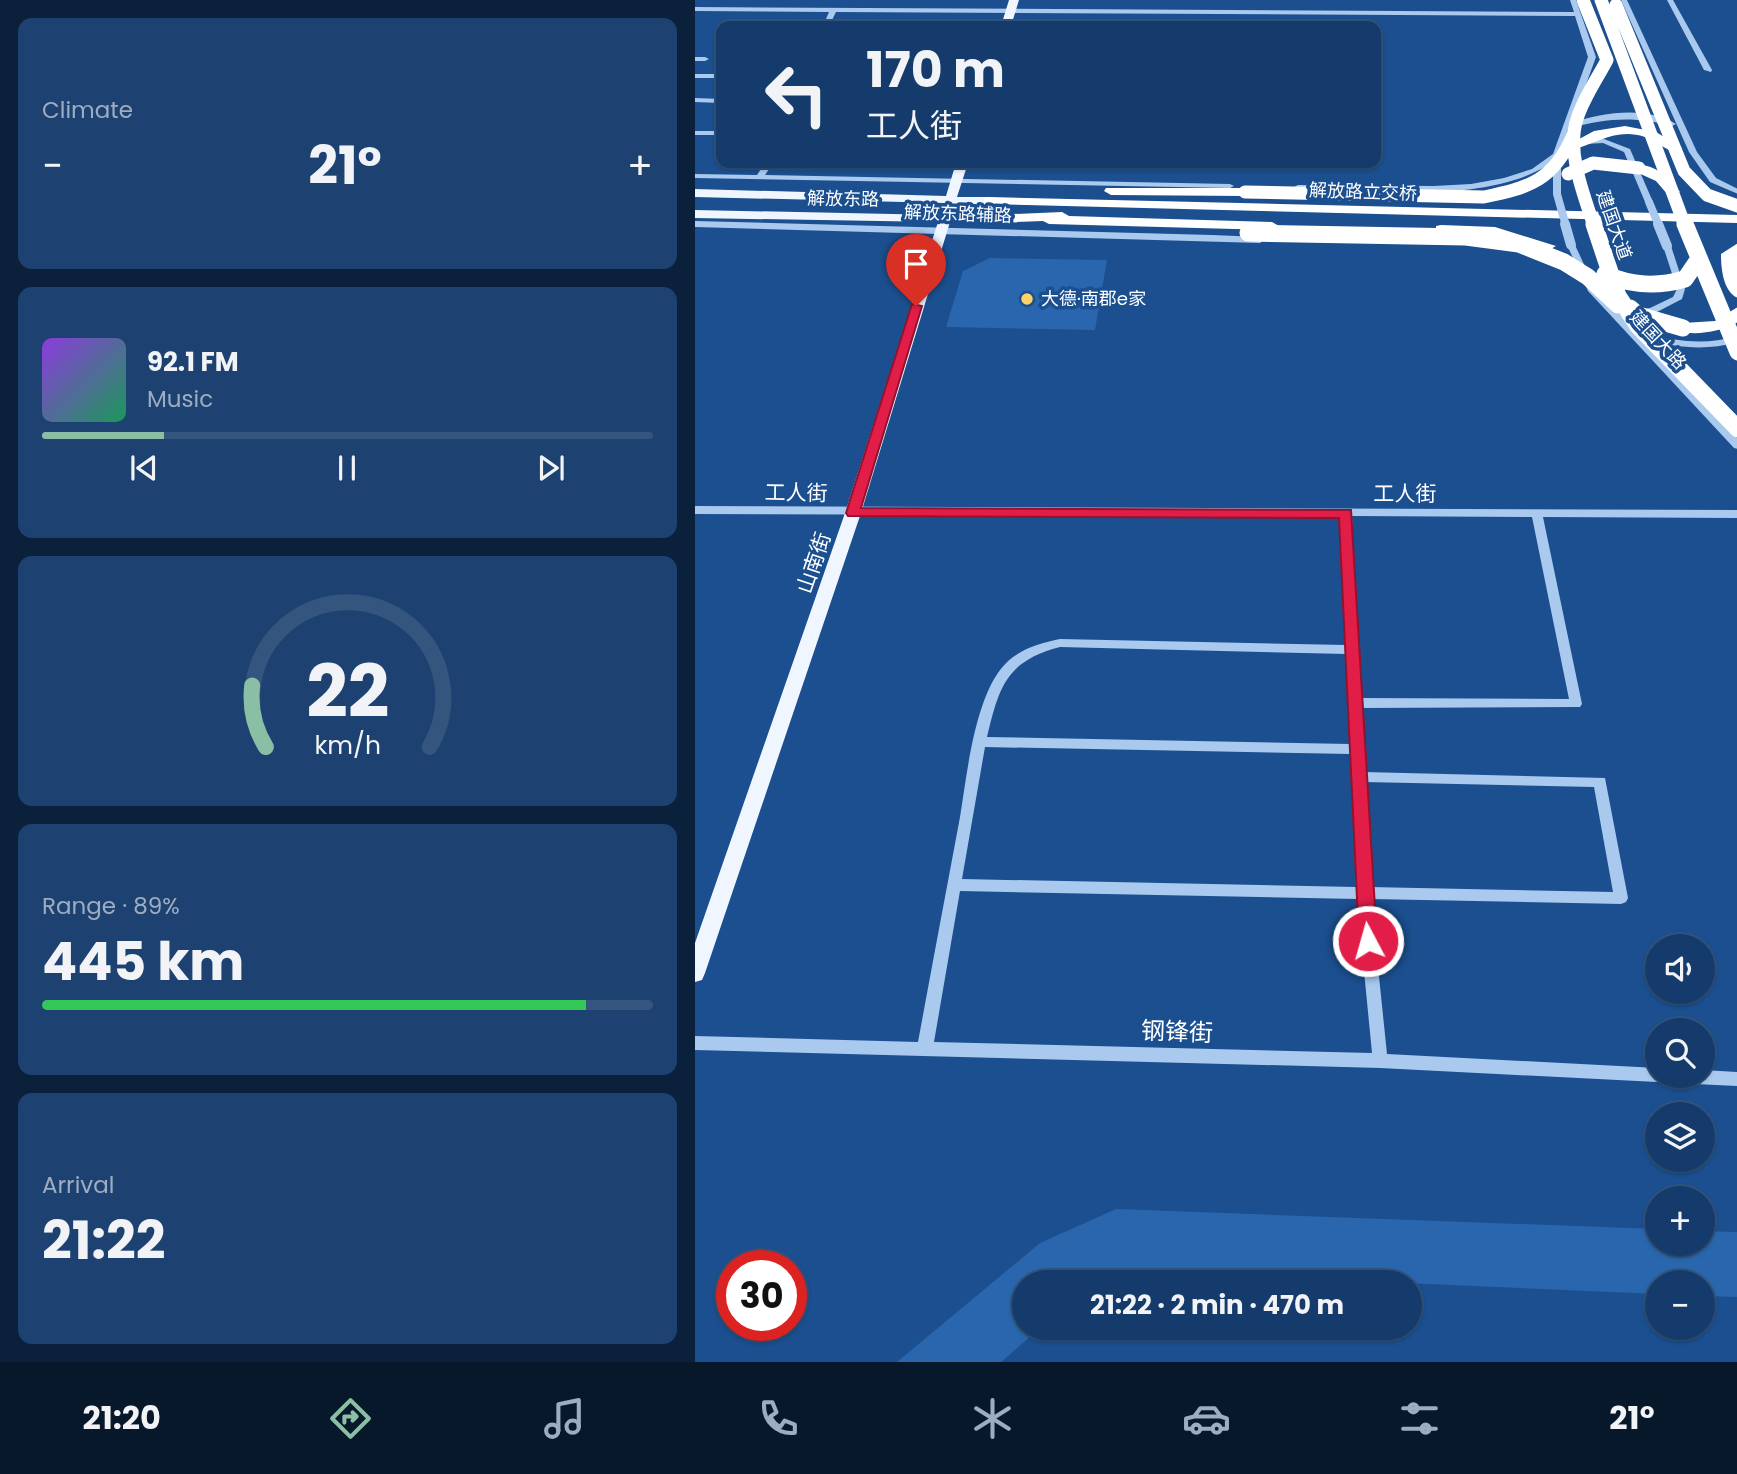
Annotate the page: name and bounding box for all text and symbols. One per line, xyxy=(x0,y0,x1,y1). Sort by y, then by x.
text: 170 m xyxy=(866,36,1005,104)
icon: left xyxy=(751,49,842,140)
text: Climate xyxy=(42,94,133,126)
text: 工人街 xyxy=(866,103,962,148)
text: 21° xyxy=(308,129,382,202)
text: − xyxy=(42,139,63,192)
text: + xyxy=(627,139,653,192)
street label: 解放路立交桥 xyxy=(1309,177,1417,206)
street label: 解放东路 xyxy=(807,185,879,212)
street label: 建国大道 xyxy=(1591,187,1638,263)
street label: 解放东路辅路 xyxy=(904,199,1012,228)
pin xyxy=(886,234,946,306)
icon: arrive xyxy=(897,245,935,283)
place label: 大德·南郡e家 xyxy=(1041,286,1146,311)
marker: 大德·南郡e家 xyxy=(1019,291,1035,307)
street label: 建国大路 xyxy=(1625,305,1692,375)
text: 92.1 FM xyxy=(147,344,239,380)
text: Music xyxy=(147,383,213,415)
icon: previous xyxy=(125,449,163,487)
icon: pause xyxy=(328,449,366,487)
icon: next xyxy=(532,449,570,487)
street label: 工人街 xyxy=(764,477,828,508)
street label: 工人街 xyxy=(1374,479,1437,508)
street label: 山南街 xyxy=(790,528,837,597)
text: 22 xyxy=(306,641,389,742)
text: km/h xyxy=(314,728,381,763)
text: Range · 89% xyxy=(42,890,180,922)
position arrow xyxy=(1331,904,1405,978)
text: 445 km xyxy=(42,925,244,998)
map controls xyxy=(1645,934,1715,1340)
button: sound xyxy=(1645,934,1715,1004)
street label: 钢锋街 xyxy=(1140,1014,1214,1049)
button: search xyxy=(1645,1018,1715,1088)
button: layers xyxy=(1645,1102,1715,1172)
text: Arrival xyxy=(42,1169,114,1201)
button: + xyxy=(1645,1186,1715,1256)
text: 21:22 xyxy=(42,1204,165,1277)
speed limit sign: 30 xyxy=(716,1250,807,1341)
button: − xyxy=(1645,1270,1715,1340)
text: 21:22 · 2 min · 470 m xyxy=(1090,1287,1344,1323)
icon: directions xyxy=(326,1394,375,1443)
icon: music xyxy=(540,1394,589,1443)
icon: phone xyxy=(754,1394,803,1443)
icon: climate xyxy=(968,1394,1017,1443)
icon: car xyxy=(1182,1394,1231,1443)
icon: filters xyxy=(1395,1394,1444,1443)
text: 21:20 xyxy=(82,1395,161,1440)
text: 21° xyxy=(1609,1395,1654,1440)

